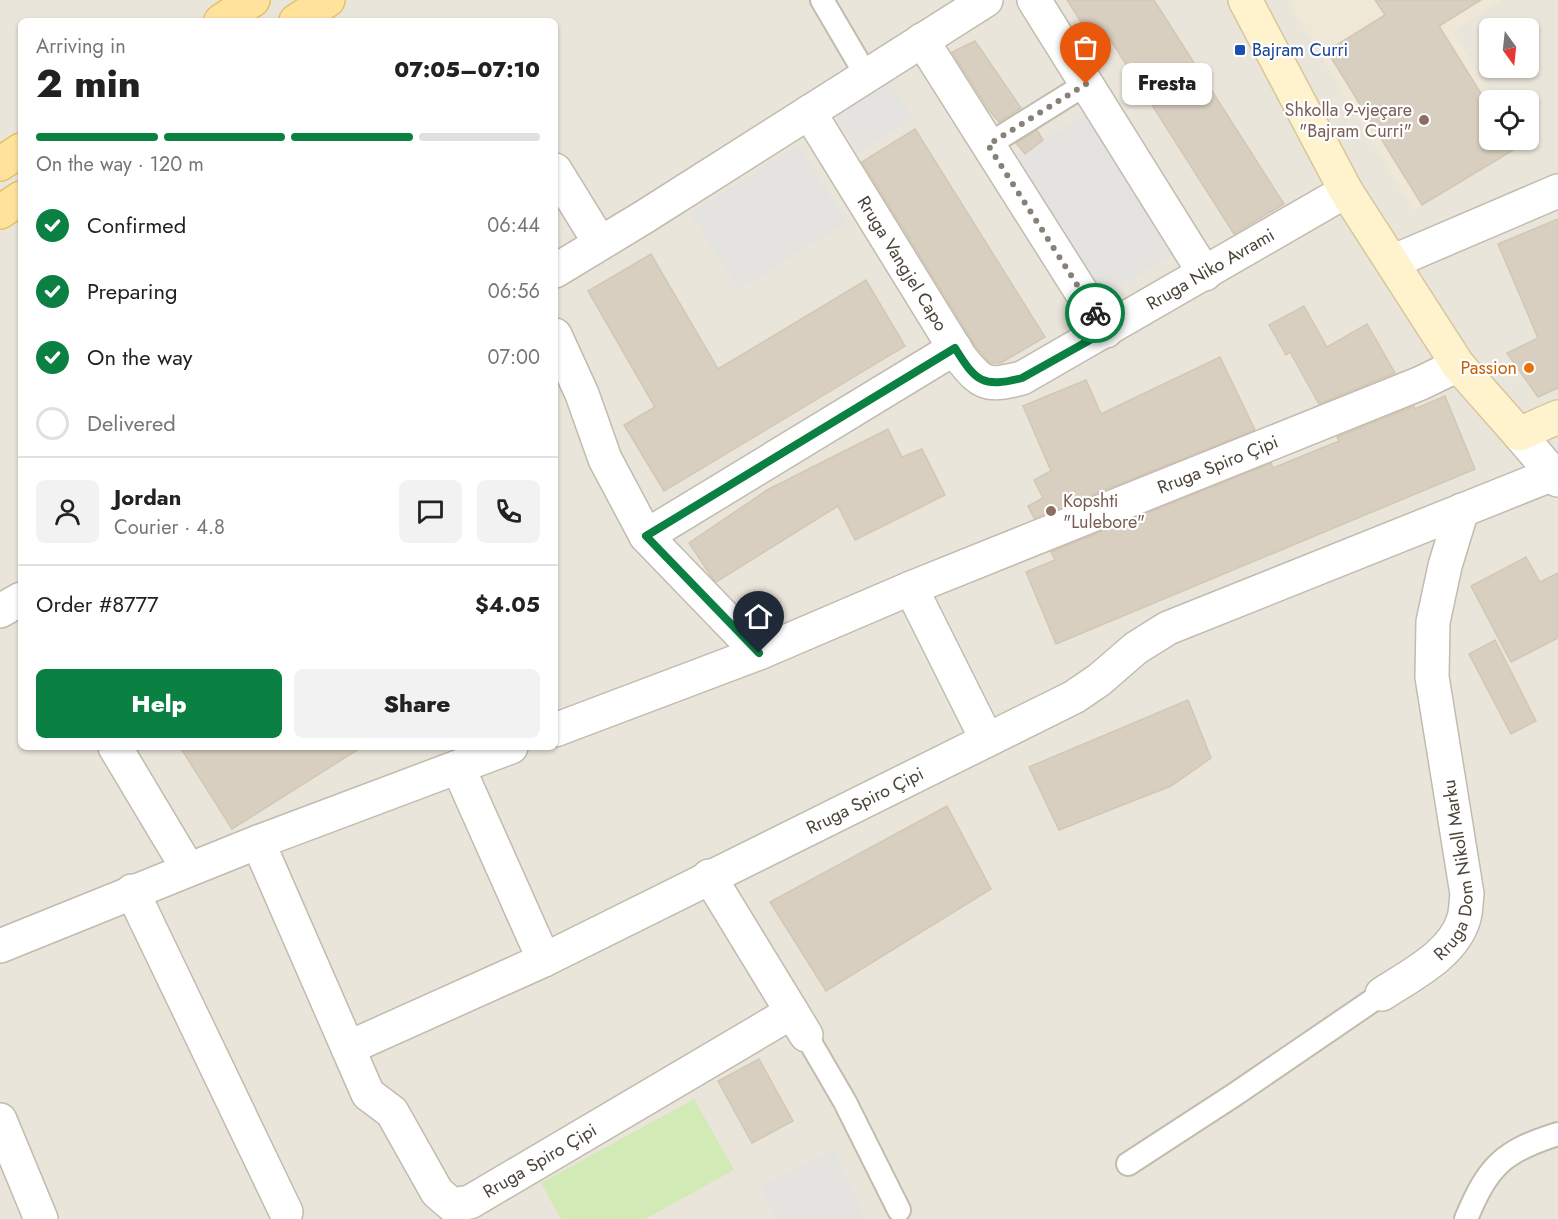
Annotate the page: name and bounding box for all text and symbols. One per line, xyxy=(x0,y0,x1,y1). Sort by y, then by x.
north arrow xyxy=(1479,18,1539,78)
map controls xyxy=(1479,18,1539,150)
pin xyxy=(1060,22,1111,84)
icon: bag xyxy=(1069,31,1102,64)
text: Arriving in xyxy=(36,32,126,61)
place label: Bajram Curri xyxy=(1252,37,1348,63)
marker: Bajram Curri xyxy=(1233,43,1247,57)
text: 07:05–07:10 xyxy=(394,53,540,85)
text: 2 min xyxy=(36,55,141,112)
callout: Fresta xyxy=(1122,63,1212,105)
text: Fresta xyxy=(1138,69,1196,98)
button: locate xyxy=(1479,90,1539,150)
place label: Shkolla 9-vjeçare "Bajram Curri" xyxy=(1285,97,1412,144)
marker: Shkolla 9-vjeçare "Bajram Curri" xyxy=(1417,113,1431,127)
text: On the way · 120 m xyxy=(36,150,204,179)
street label: Rruga Vangjel Capo xyxy=(851,191,954,336)
icon: check xyxy=(36,209,69,242)
text: Confirmed xyxy=(87,209,186,241)
text: 06:44 xyxy=(487,211,540,240)
street label: Rruga Niko Avrami xyxy=(1142,222,1279,317)
icon: check xyxy=(36,275,69,308)
text: Preparing xyxy=(87,275,178,307)
text: 06:56 xyxy=(488,277,540,306)
courier xyxy=(1065,283,1125,343)
icon: bike xyxy=(1079,297,1112,330)
icon: check xyxy=(36,341,69,374)
text: On the way xyxy=(87,341,192,373)
text: 07:00 xyxy=(488,343,540,372)
place label: Passion xyxy=(1461,355,1517,381)
marker: Passion xyxy=(1522,361,1536,375)
text: Delivered xyxy=(87,407,176,439)
street label: Rruga Spiro Çipi xyxy=(1154,429,1282,501)
button: person xyxy=(36,480,99,543)
button: chat xyxy=(399,480,462,543)
button: phone xyxy=(477,480,540,543)
text: Jordan xyxy=(114,481,181,513)
place label: Kopshti "Lulebore" xyxy=(1063,488,1145,535)
marker: Kopshti "Lulebore" xyxy=(1044,504,1058,518)
text: Courier · 4.8 xyxy=(114,513,225,542)
text: Order #8777 xyxy=(36,588,159,620)
text: $4.05 xyxy=(475,588,540,620)
pin xyxy=(733,591,784,653)
icon: home xyxy=(742,600,775,633)
button: Help xyxy=(36,669,282,738)
button: Share xyxy=(294,669,540,738)
street label: Rruga Spiro Çipi xyxy=(802,761,928,841)
street label: Rruga Dom Nikoll Marku xyxy=(1428,778,1480,967)
street label: Rruga Spiro Çipi xyxy=(478,1117,602,1204)

